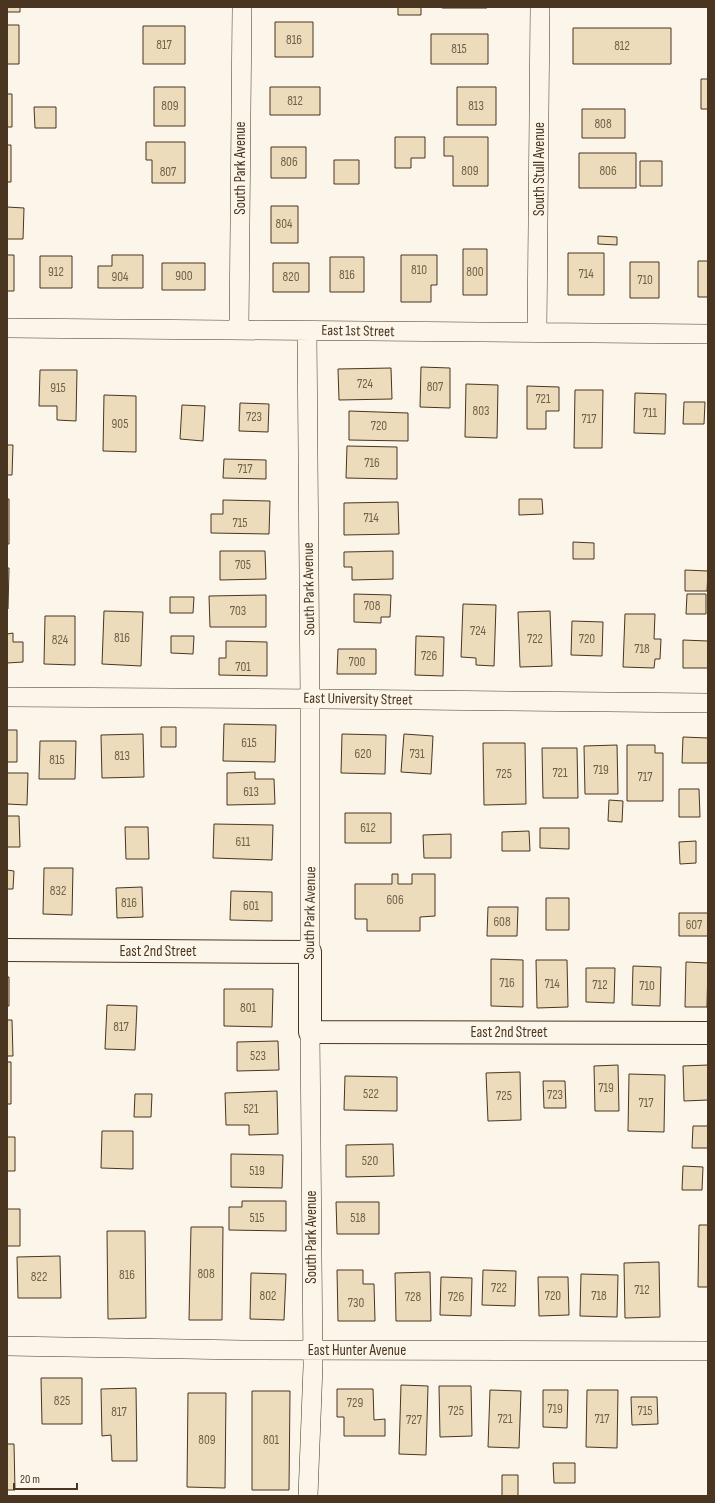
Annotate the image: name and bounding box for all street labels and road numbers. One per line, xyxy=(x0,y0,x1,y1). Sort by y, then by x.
street label: South Park Avenue xyxy=(231,121,250,215)
street label: South Stull Avenue xyxy=(530,122,549,216)
street label: East 1st Street xyxy=(321,321,395,341)
street label: South Park Avenue xyxy=(299,542,319,636)
street label: East University Street xyxy=(303,689,413,709)
street label: South Park Avenue xyxy=(300,866,320,960)
street label: East 2nd Street xyxy=(120,942,197,961)
street label: East 2nd Street xyxy=(471,1023,548,1042)
street label: South Park Avenue xyxy=(302,1190,321,1284)
street label: East Hunter Avenue xyxy=(308,1341,406,1360)

